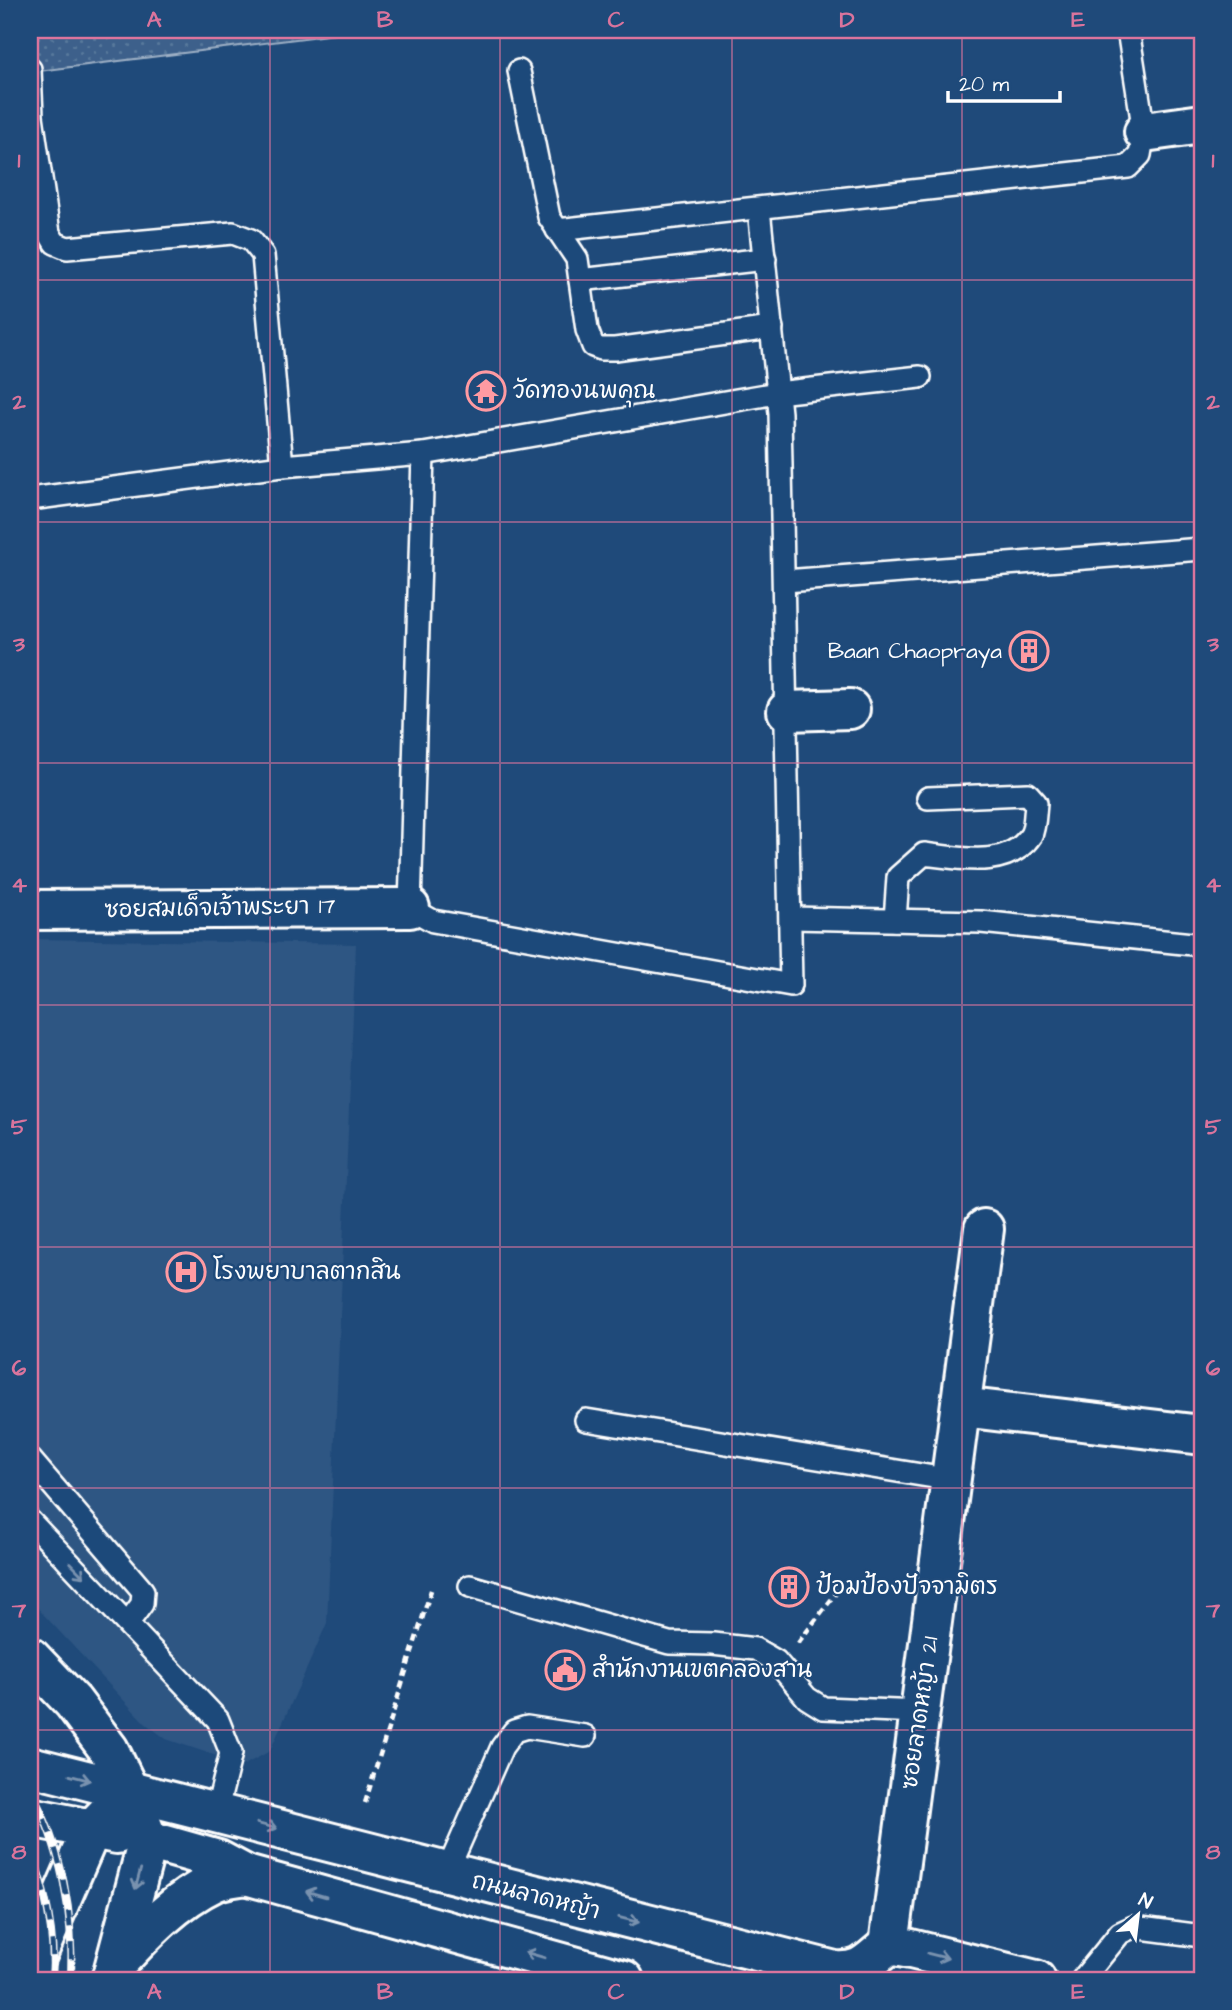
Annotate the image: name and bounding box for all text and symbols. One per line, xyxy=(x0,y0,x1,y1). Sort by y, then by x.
text: A xyxy=(147,4,162,36)
text: B xyxy=(377,4,394,36)
text: C xyxy=(608,4,625,36)
text: D xyxy=(840,4,855,36)
text: E xyxy=(1071,4,1085,36)
scale bar xyxy=(948,60,1060,104)
text: 20 m xyxy=(959,70,1010,99)
text: 1 xyxy=(18,144,21,176)
text: 1 xyxy=(1212,144,1215,176)
temple icon: วัดทองนพคุณ xyxy=(465,370,507,412)
place label: วัดทองนพคุณ xyxy=(513,375,655,408)
text: 2 xyxy=(11,386,26,418)
text: 2 xyxy=(1205,386,1220,418)
text: 3 xyxy=(12,628,25,660)
text: 3 xyxy=(1206,628,1219,660)
building icon: Baan Chaopraya xyxy=(1008,630,1050,672)
place label: Baan Chaopraya xyxy=(828,635,1002,668)
text: 4 xyxy=(11,869,27,901)
text: 4 xyxy=(1205,869,1221,901)
street label: ซอยสมเด็จเจ้าพระยา 17 xyxy=(104,890,336,926)
text: 5 xyxy=(11,1111,28,1143)
text: 5 xyxy=(1205,1111,1222,1143)
hospital icon: โรงพยาบาลตากสิน xyxy=(165,1251,207,1293)
place label: โรงพยาบาลตากสิน xyxy=(213,1255,401,1288)
text: 6 xyxy=(12,1352,27,1384)
text: 6 xyxy=(1206,1352,1221,1384)
one-way arrow xyxy=(69,1561,85,1579)
building icon: ป้อมป้องปัจจามิตร xyxy=(768,1566,810,1608)
place label: ป้อมป้องปัจจามิตร xyxy=(816,1571,998,1603)
text: 7 xyxy=(11,1594,27,1626)
text: 7 xyxy=(1205,1594,1221,1626)
street label: ซอยลาดหญ้า 21 xyxy=(893,1634,947,1792)
public building icon: สำนักงานเขตคลองสาน xyxy=(544,1649,586,1691)
place label: สำนักงานเขตคลองสาน xyxy=(592,1653,812,1686)
one-way arrow xyxy=(68,1773,90,1786)
one-way arrow xyxy=(255,1820,278,1833)
text: 8 xyxy=(12,1836,27,1868)
text: 8 xyxy=(1206,1836,1221,1868)
street label: ถนนลาดหญ้า xyxy=(468,1865,604,1927)
one-way arrow xyxy=(131,1868,144,1890)
north arrow xyxy=(1102,1881,1172,1951)
one-way arrow xyxy=(305,1887,327,1900)
text: N xyxy=(1134,1887,1157,1916)
one-way arrow xyxy=(618,1914,640,1927)
one-way arrow xyxy=(524,1948,546,1961)
one-way arrow xyxy=(926,1950,949,1963)
text: A xyxy=(147,1976,162,2008)
text: B xyxy=(377,1976,394,2008)
text: C xyxy=(608,1976,625,2008)
text: D xyxy=(840,1976,855,2008)
text: E xyxy=(1071,1976,1085,2008)

